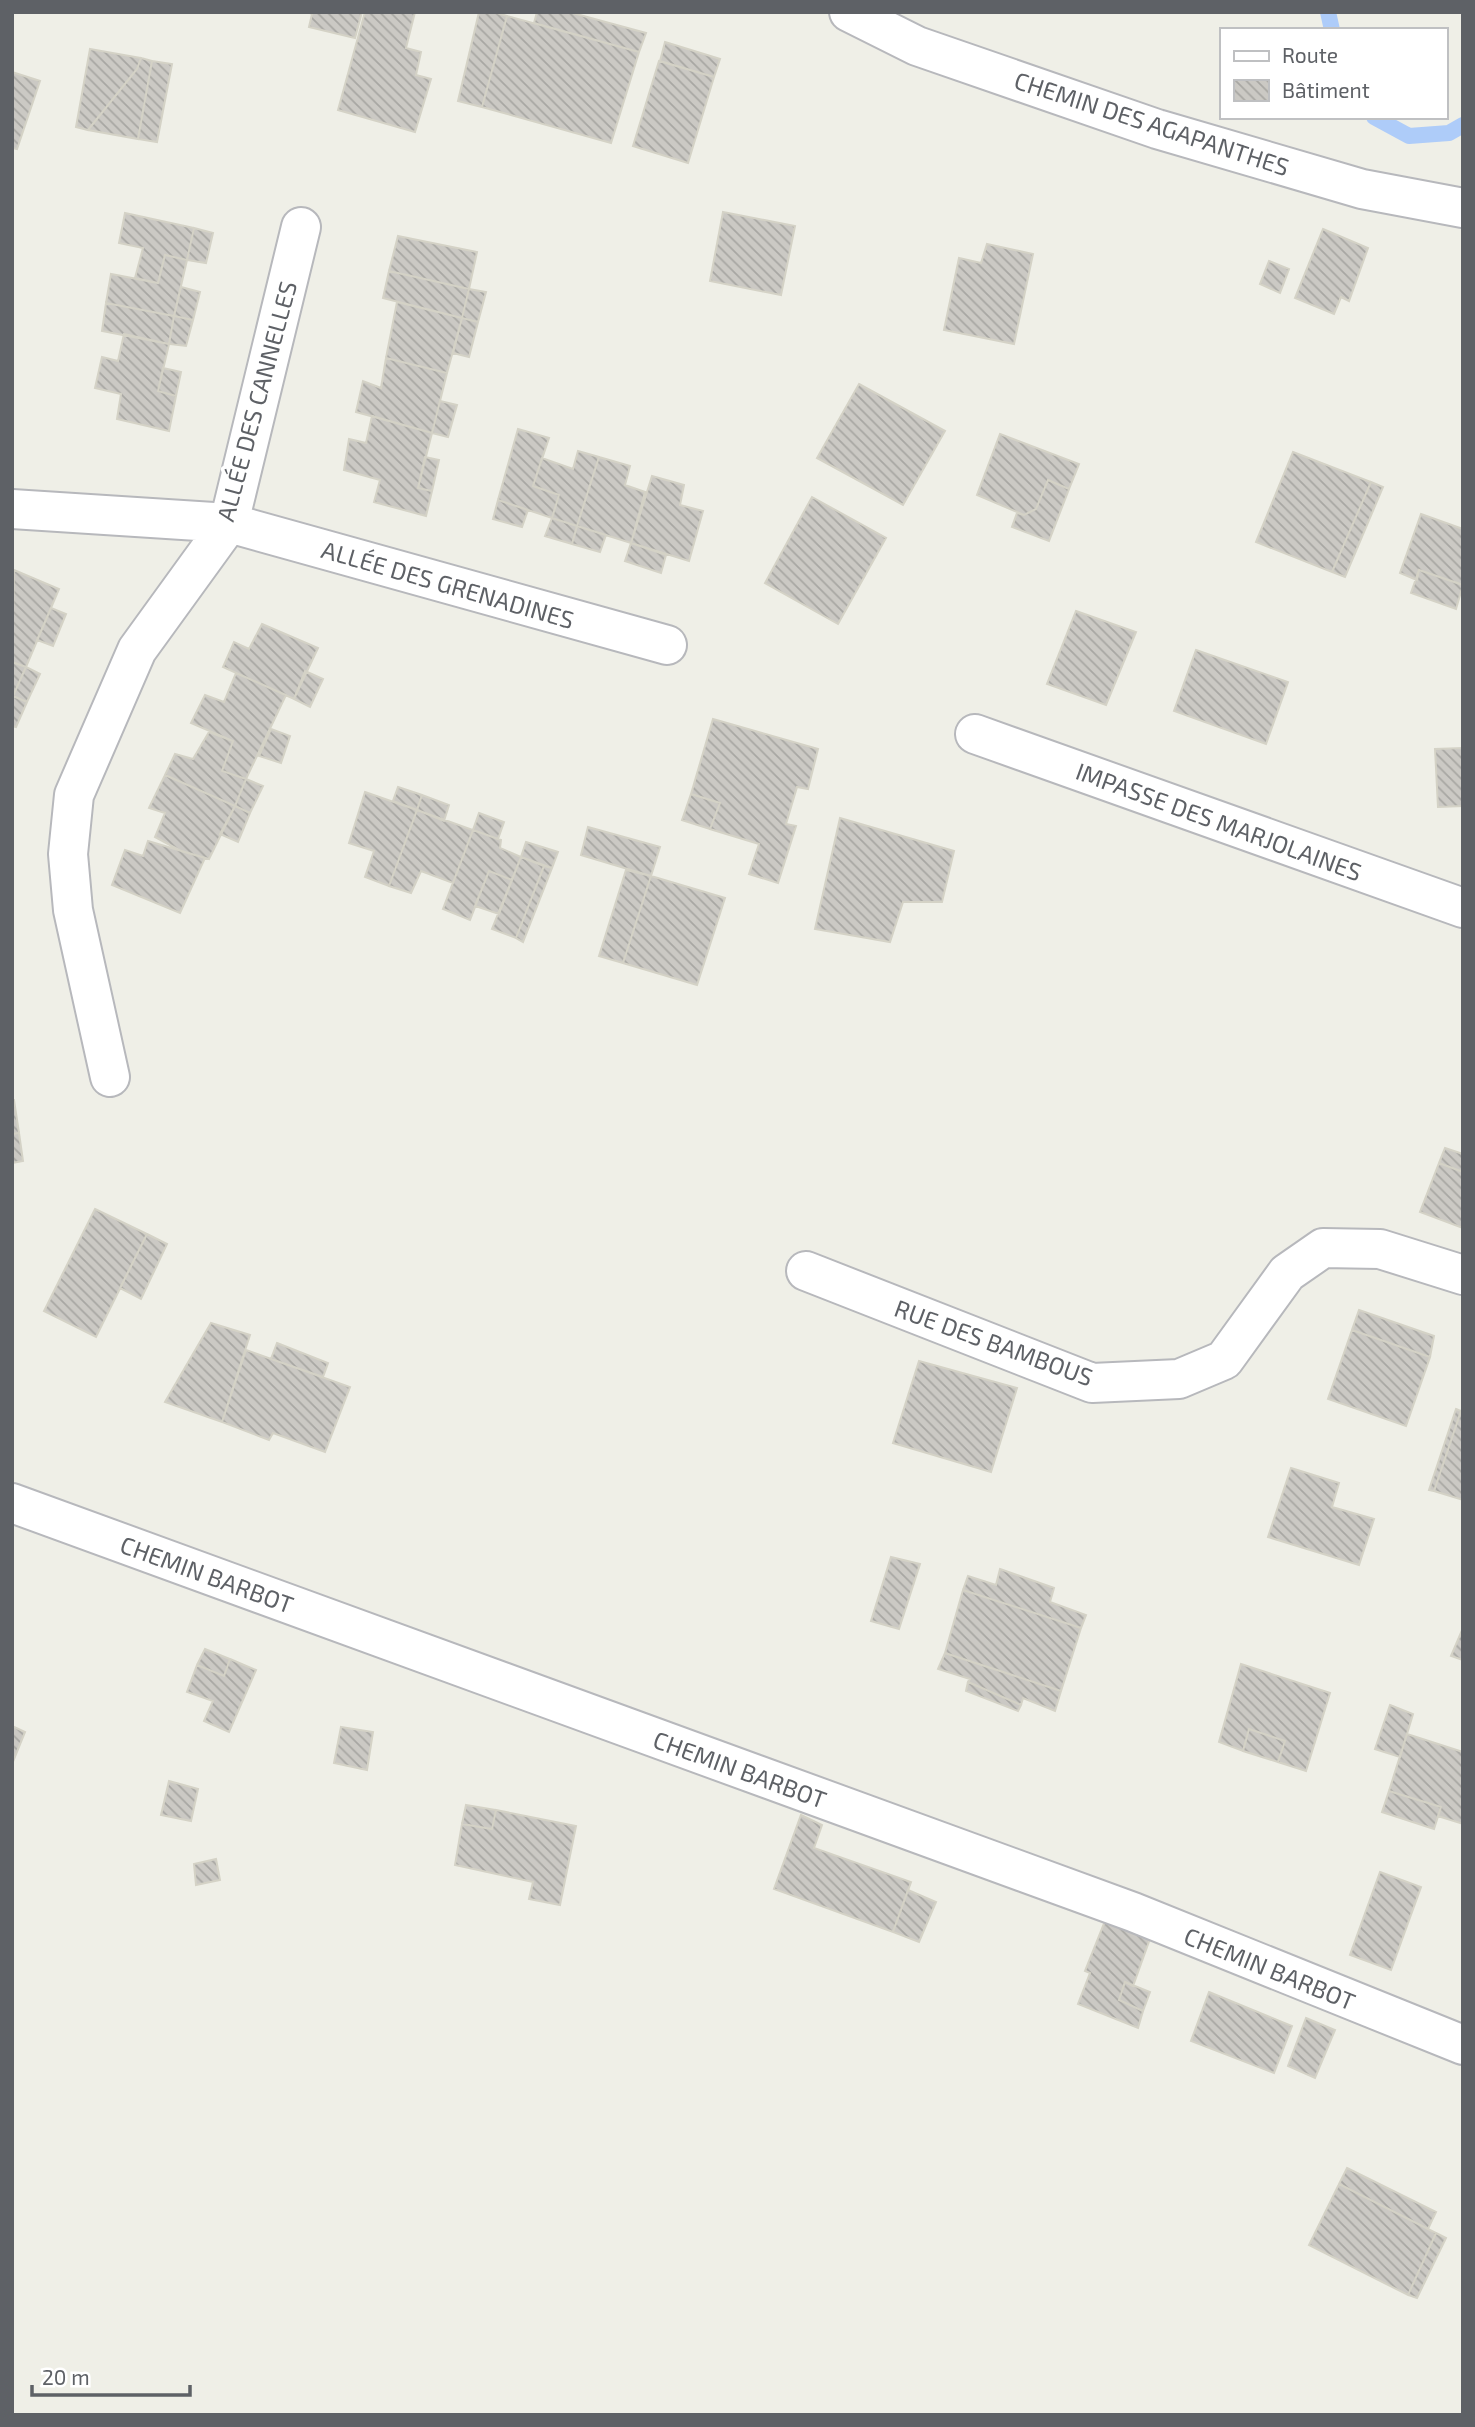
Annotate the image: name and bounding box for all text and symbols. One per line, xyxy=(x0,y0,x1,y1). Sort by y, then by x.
legend xyxy=(1220,28,1447,119)
text: Route xyxy=(1282,42,1338,67)
street label: CHEMIN DES AGAPANTHES xyxy=(1011,65,1293,181)
text: Bâtiment xyxy=(1282,77,1370,102)
street label: ALLÉE DES CANNELLES xyxy=(210,278,302,524)
street label: ALLÉE DES GRENADINES xyxy=(318,534,578,634)
street label: IMPASSE DES MARJOLAINES xyxy=(1072,756,1366,886)
street label: RUE DES BAMBOUS xyxy=(891,1293,1097,1391)
street label: CHEMIN BARBOT xyxy=(117,1529,297,1619)
street label: CHEMIN BARBOT xyxy=(650,1724,830,1814)
street label: CHEMIN BARBOT xyxy=(1180,1920,1360,2016)
scale bar xyxy=(32,2354,189,2398)
text: 20 m xyxy=(42,2364,90,2389)

